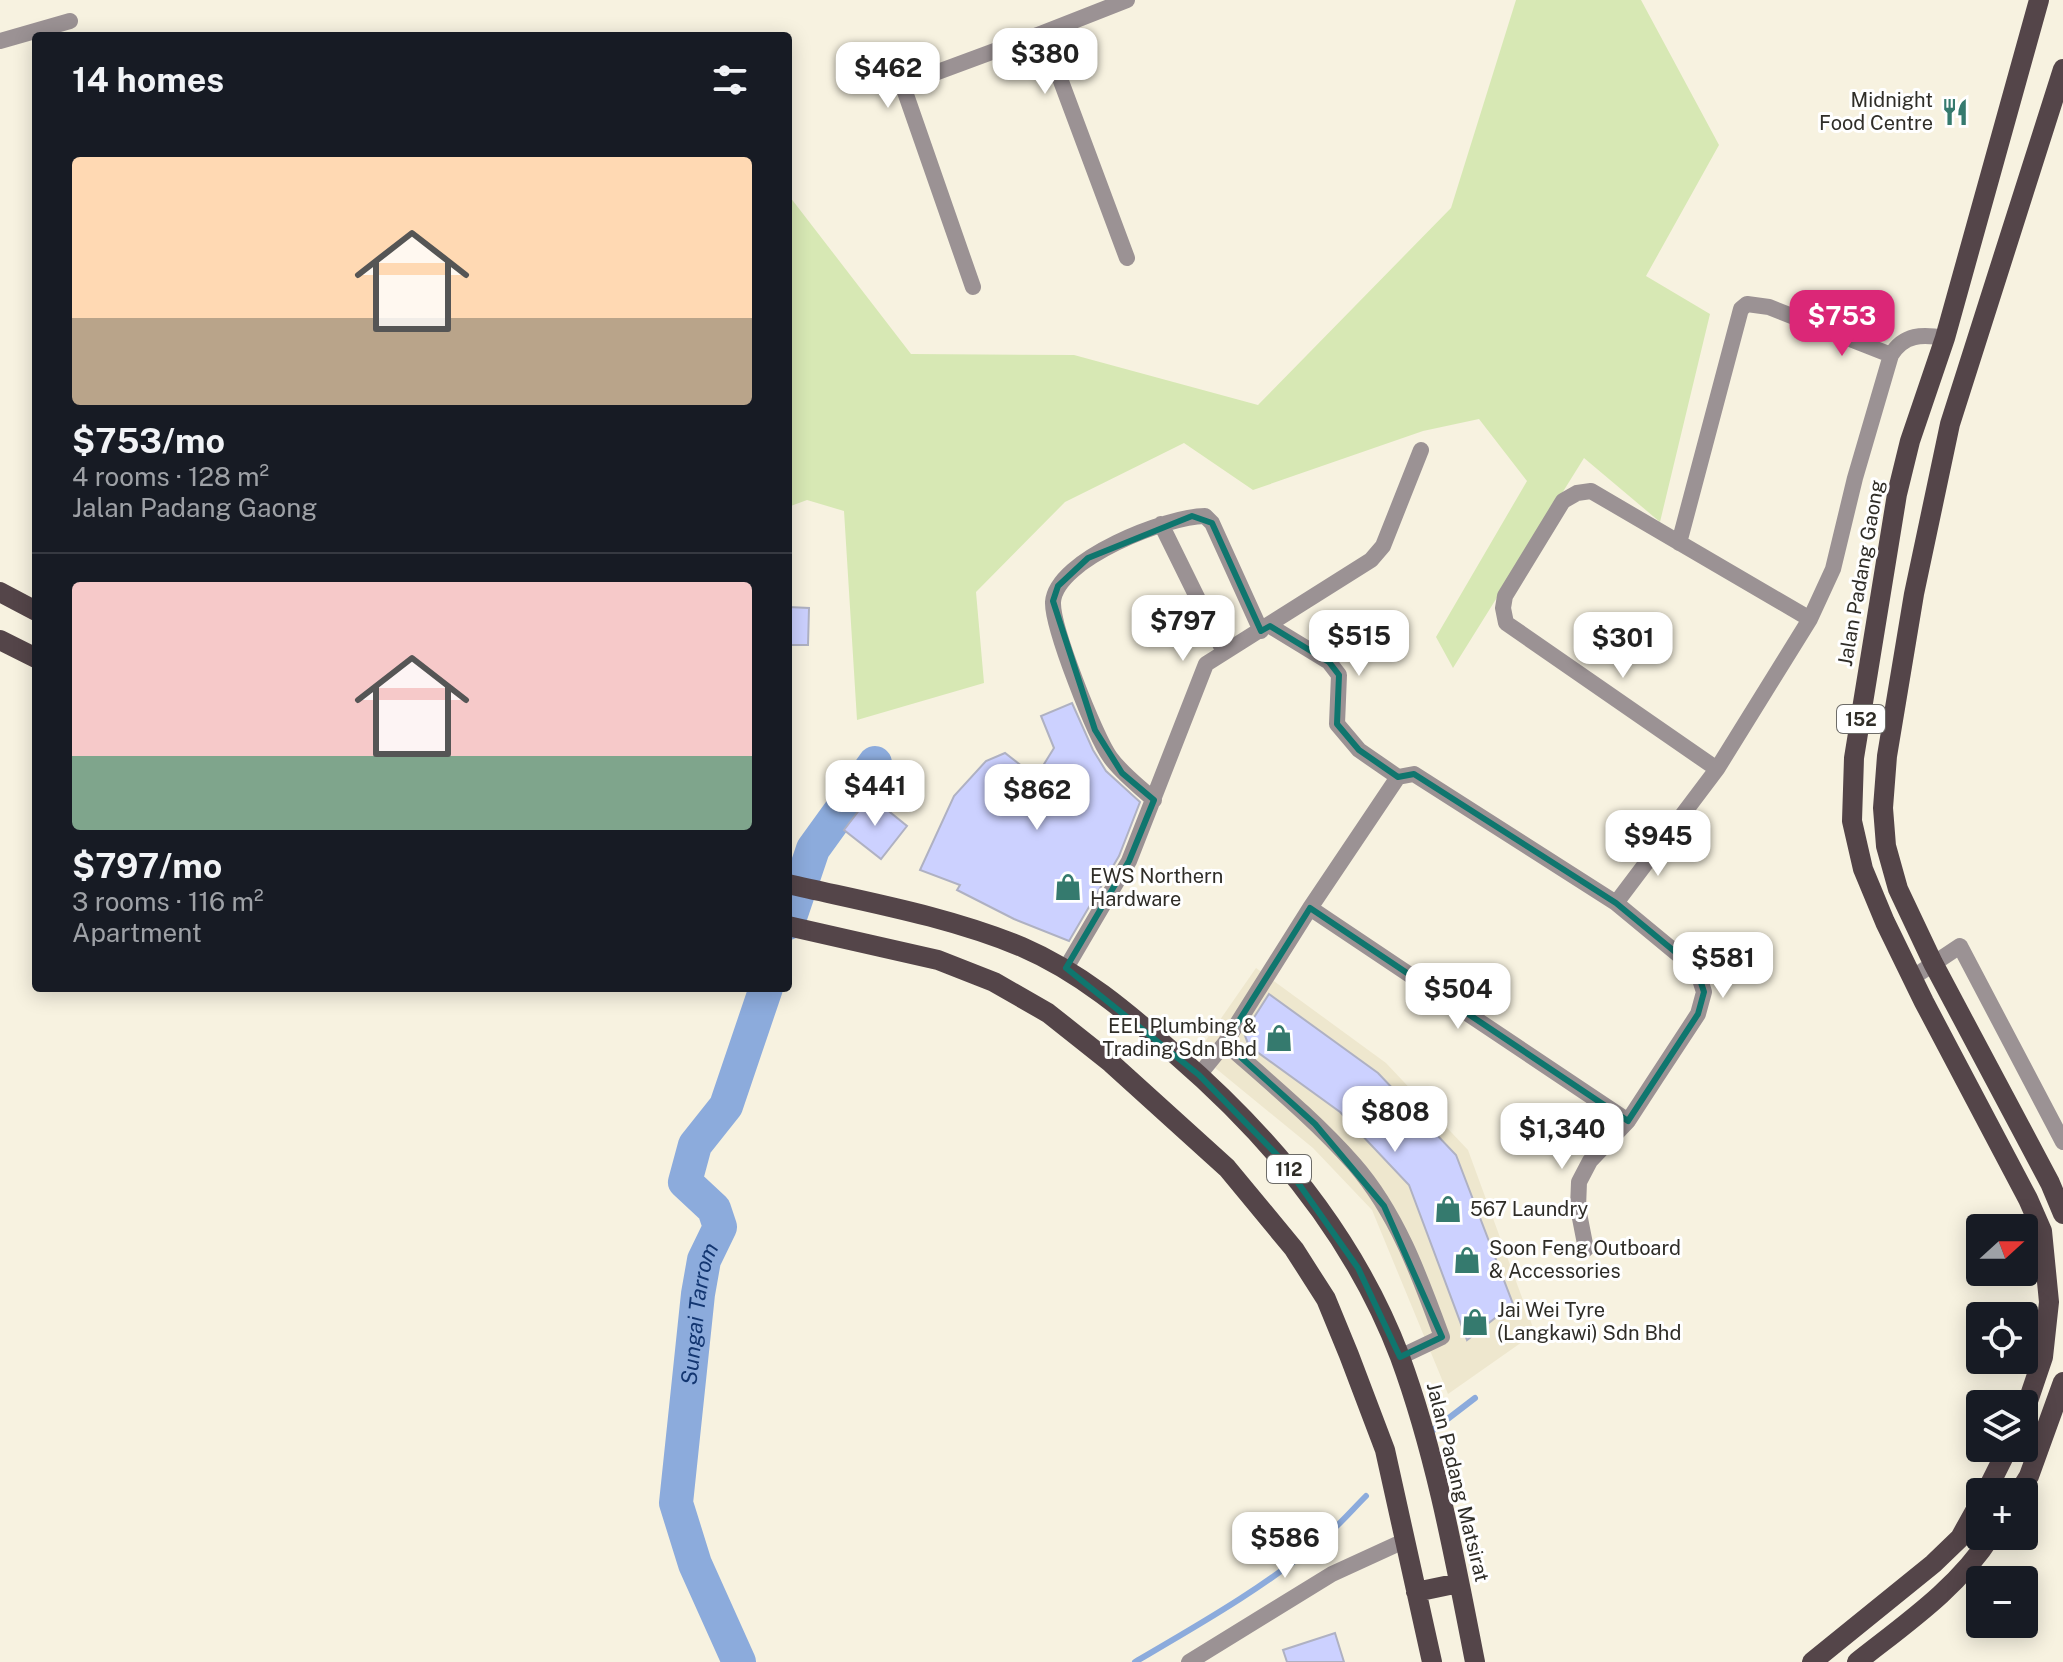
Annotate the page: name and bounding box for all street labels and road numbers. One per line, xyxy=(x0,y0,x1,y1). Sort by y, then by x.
street label: Jalan Padang Gaong xyxy=(1833,478,1889,668)
road number: 152 xyxy=(1837,705,1885,733)
road number: 112 xyxy=(1267,1155,1311,1183)
street label: Jalan Padang Matsirat xyxy=(1422,1380,1494,1584)

